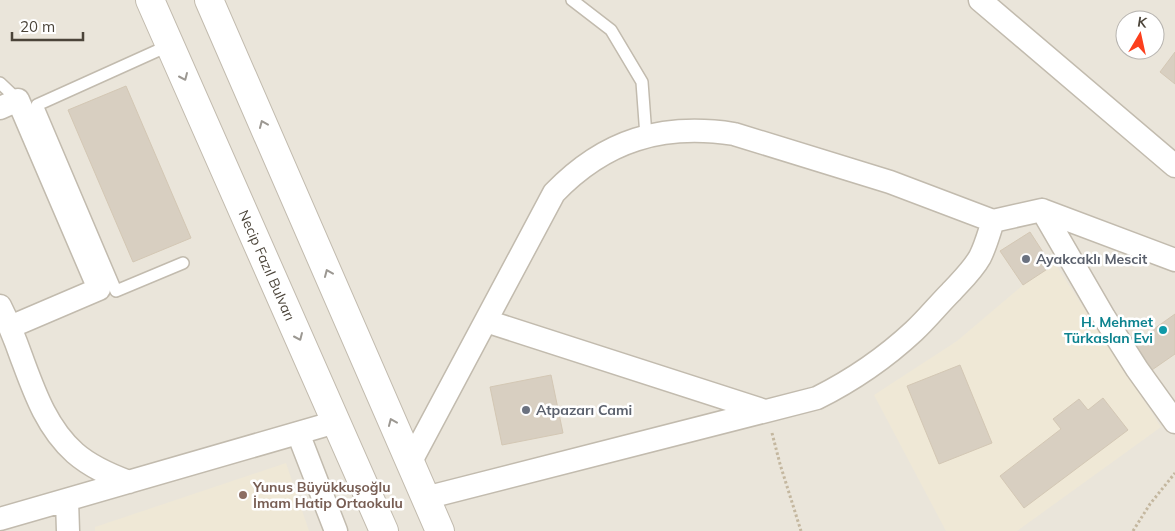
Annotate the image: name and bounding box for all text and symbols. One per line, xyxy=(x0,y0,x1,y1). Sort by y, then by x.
scale bar xyxy=(12,10,84,42)
north arrow xyxy=(1115,10,1165,60)
text: K xyxy=(1136,13,1149,32)
text: 20 m xyxy=(20,17,55,36)
one-way arrow xyxy=(178,72,189,81)
one-way arrow xyxy=(259,120,269,129)
street label: Necip Fazıl Bulvarı xyxy=(235,207,299,324)
place label: Ayakcaklı Mescit xyxy=(1036,250,1148,268)
marker: Ayakcaklı Mescit xyxy=(1020,253,1032,265)
one-way arrow xyxy=(323,269,334,278)
place label: H. Mehmet Türkaslan Evi xyxy=(1064,313,1154,347)
marker: H. Mehmet Türkaslan Evi xyxy=(1157,324,1169,336)
one-way arrow xyxy=(293,333,303,341)
place label: Atpazarı Cami xyxy=(536,401,632,419)
marker: Atpazarı Cami xyxy=(520,404,532,416)
one-way arrow xyxy=(388,418,399,427)
place label: Yunus Büyükkuşoğlu İmam Hatip Ortaokulu xyxy=(252,478,403,512)
marker: Yunus Büyükkuşoğlu İmam Hatip Ortaokulu xyxy=(237,489,249,501)

